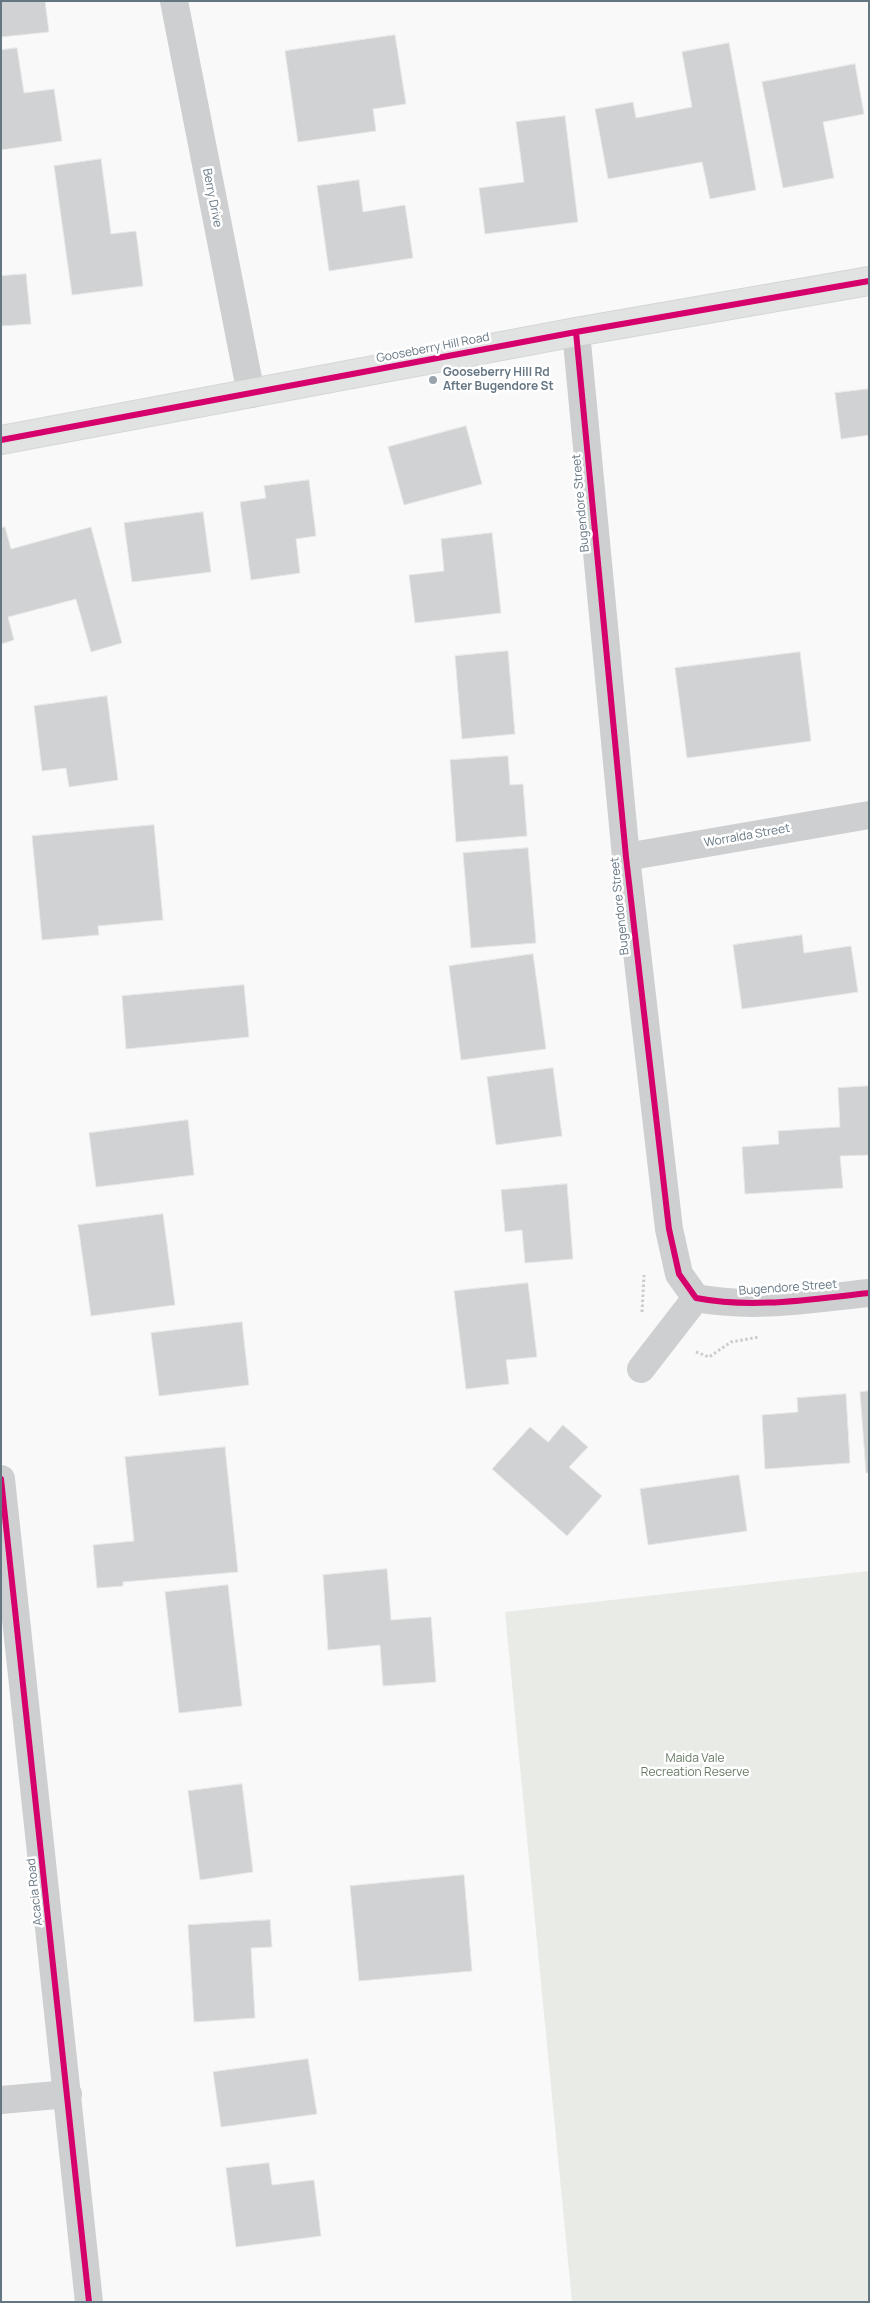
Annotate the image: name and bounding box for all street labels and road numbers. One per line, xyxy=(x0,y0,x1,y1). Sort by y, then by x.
street label: Berry Drive xyxy=(199,167,225,229)
street label: Gooseberry Hill Road xyxy=(375,330,491,366)
street label: Bugendore Street xyxy=(570,453,592,553)
street label: Worralda Street xyxy=(703,821,791,851)
street label: Bugendore Street xyxy=(608,856,632,956)
street label: Bugendore Street xyxy=(738,1277,838,1299)
street label: Acacia Road xyxy=(24,1858,46,1926)

